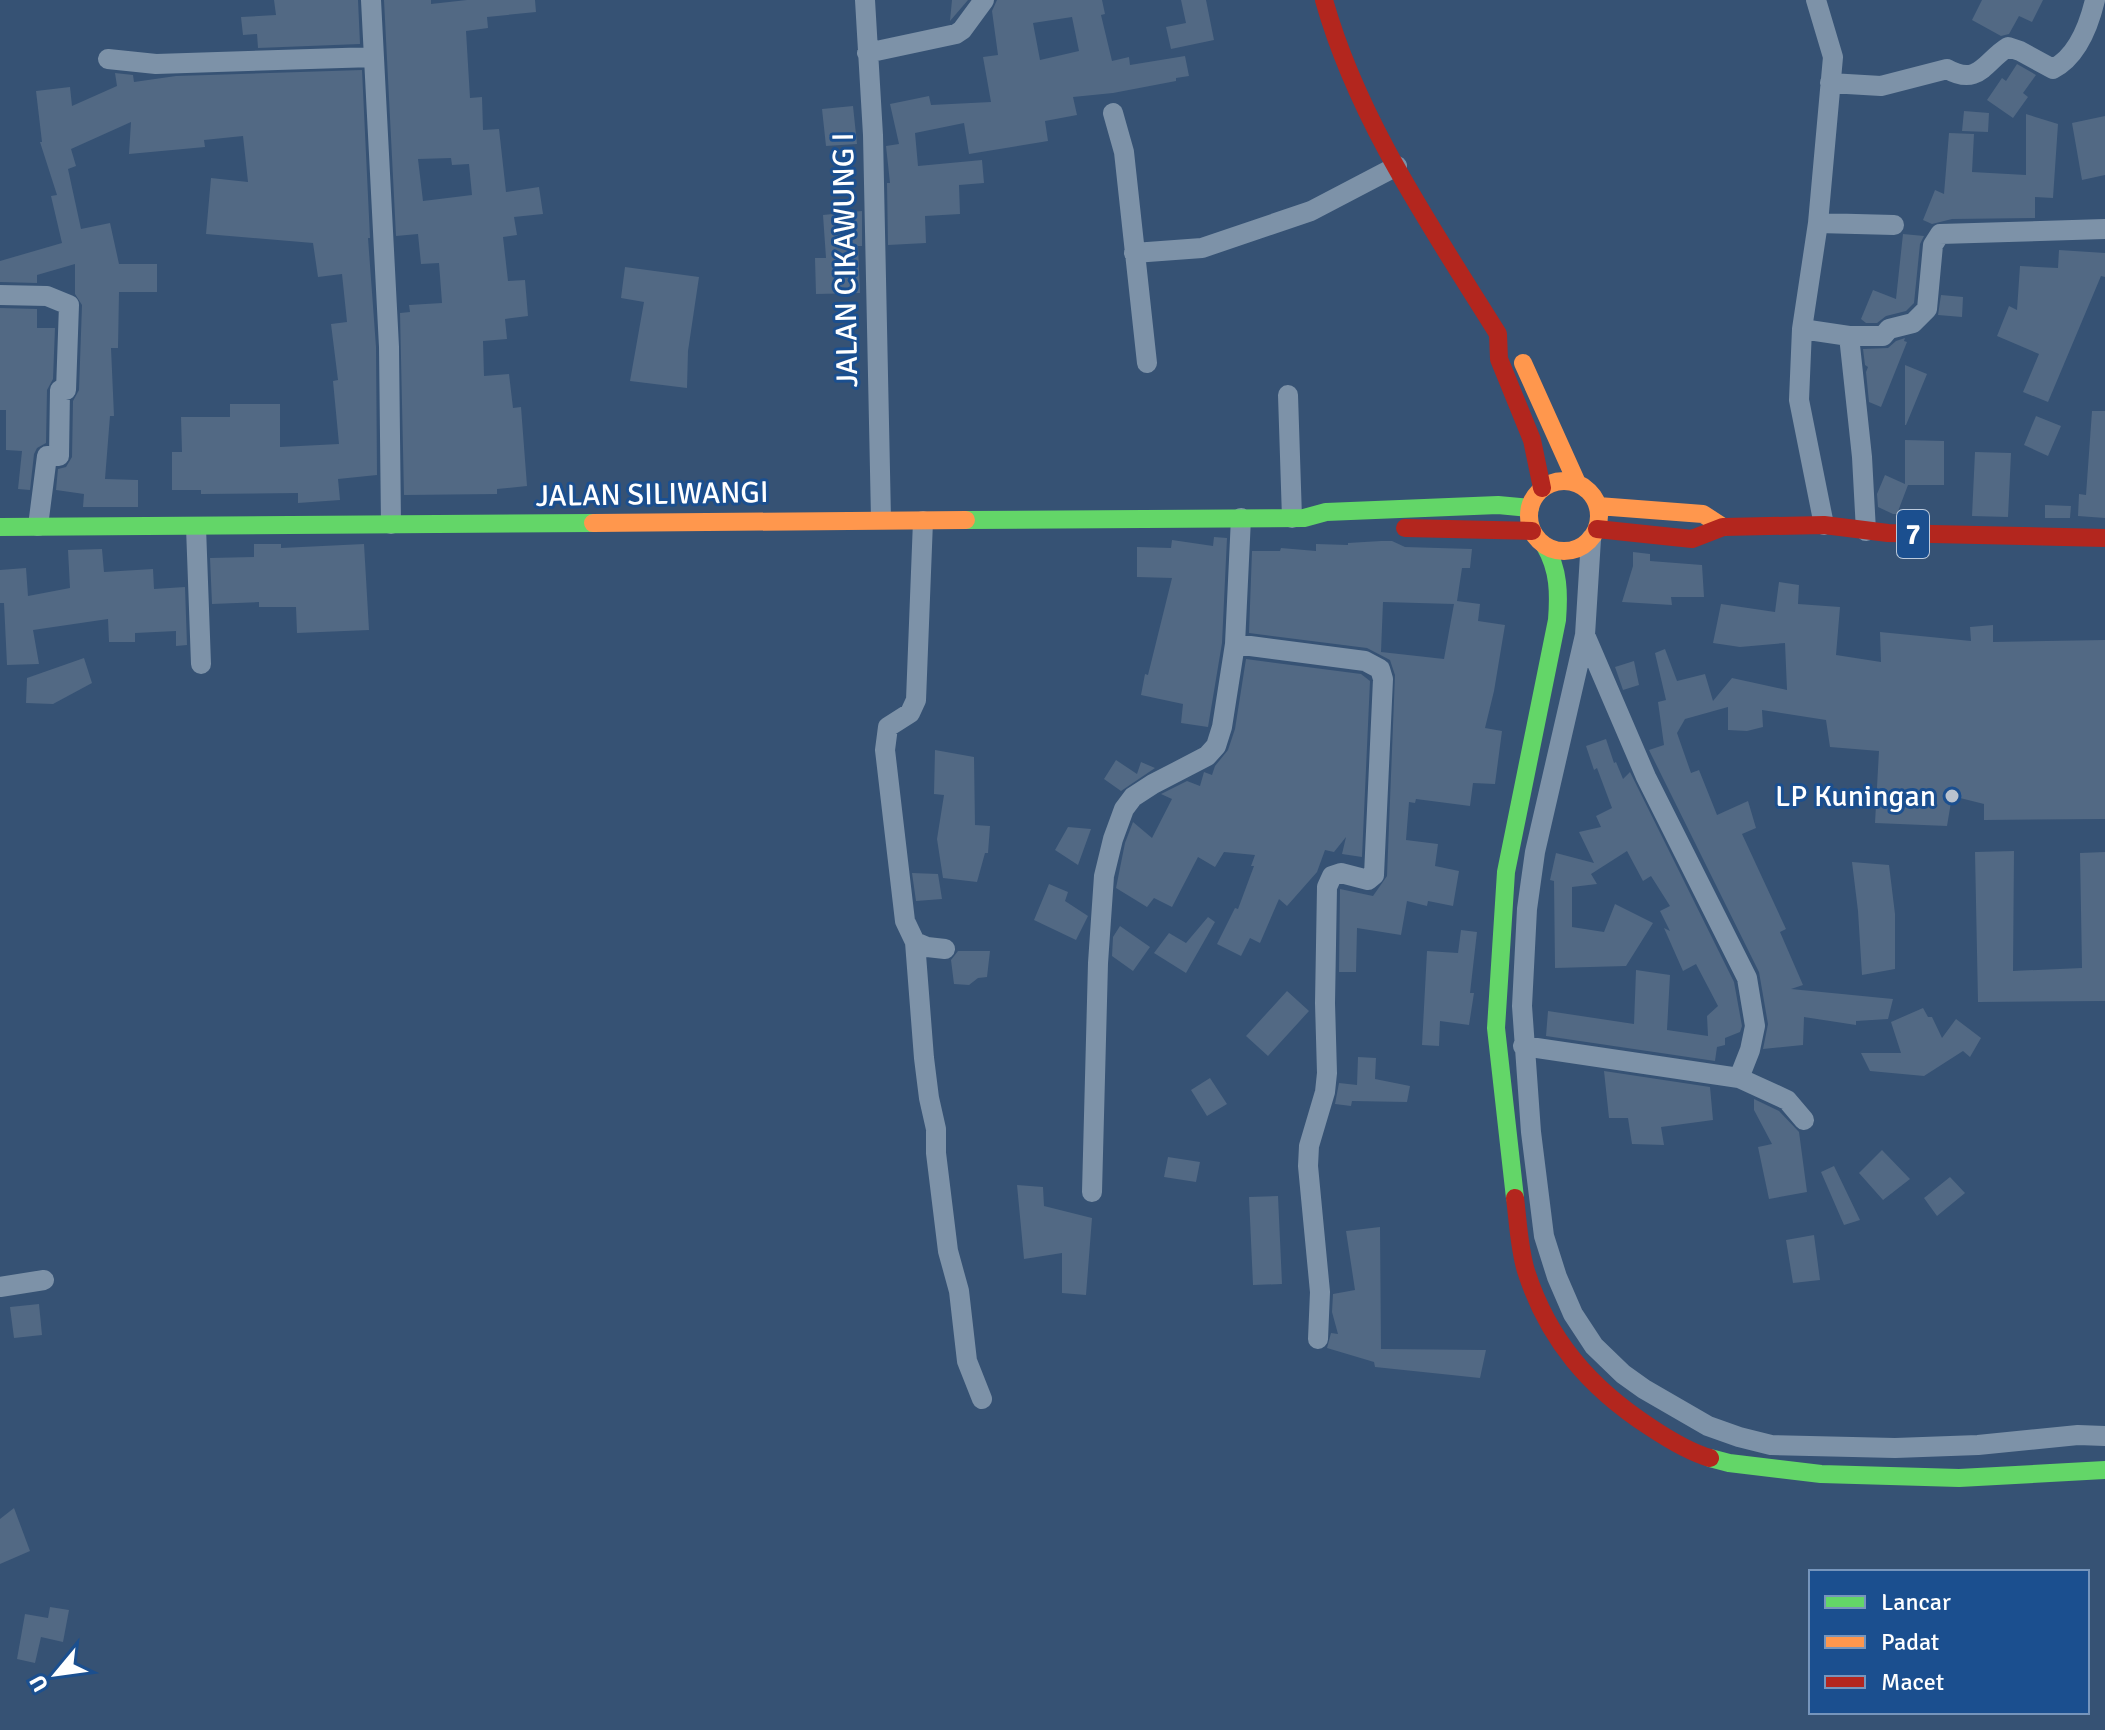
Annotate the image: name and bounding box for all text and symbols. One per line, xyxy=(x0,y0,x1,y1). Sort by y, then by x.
street label: JALAN CIKAWUNG I xyxy=(825,132,866,388)
street label: JALAN SILIWANGI xyxy=(535,474,769,515)
road number: 7 xyxy=(1897,510,1929,558)
place label: LP Kuningan xyxy=(1775,778,1936,815)
marker: LP Kuningan xyxy=(1943,787,1961,805)
legend xyxy=(1809,1570,2089,1714)
text: Lancar xyxy=(1881,1587,1951,1617)
text: Padat xyxy=(1881,1627,1939,1657)
north arrow xyxy=(16,1634,96,1714)
text: Macet xyxy=(1881,1667,1944,1697)
text: U xyxy=(24,1670,54,1696)

